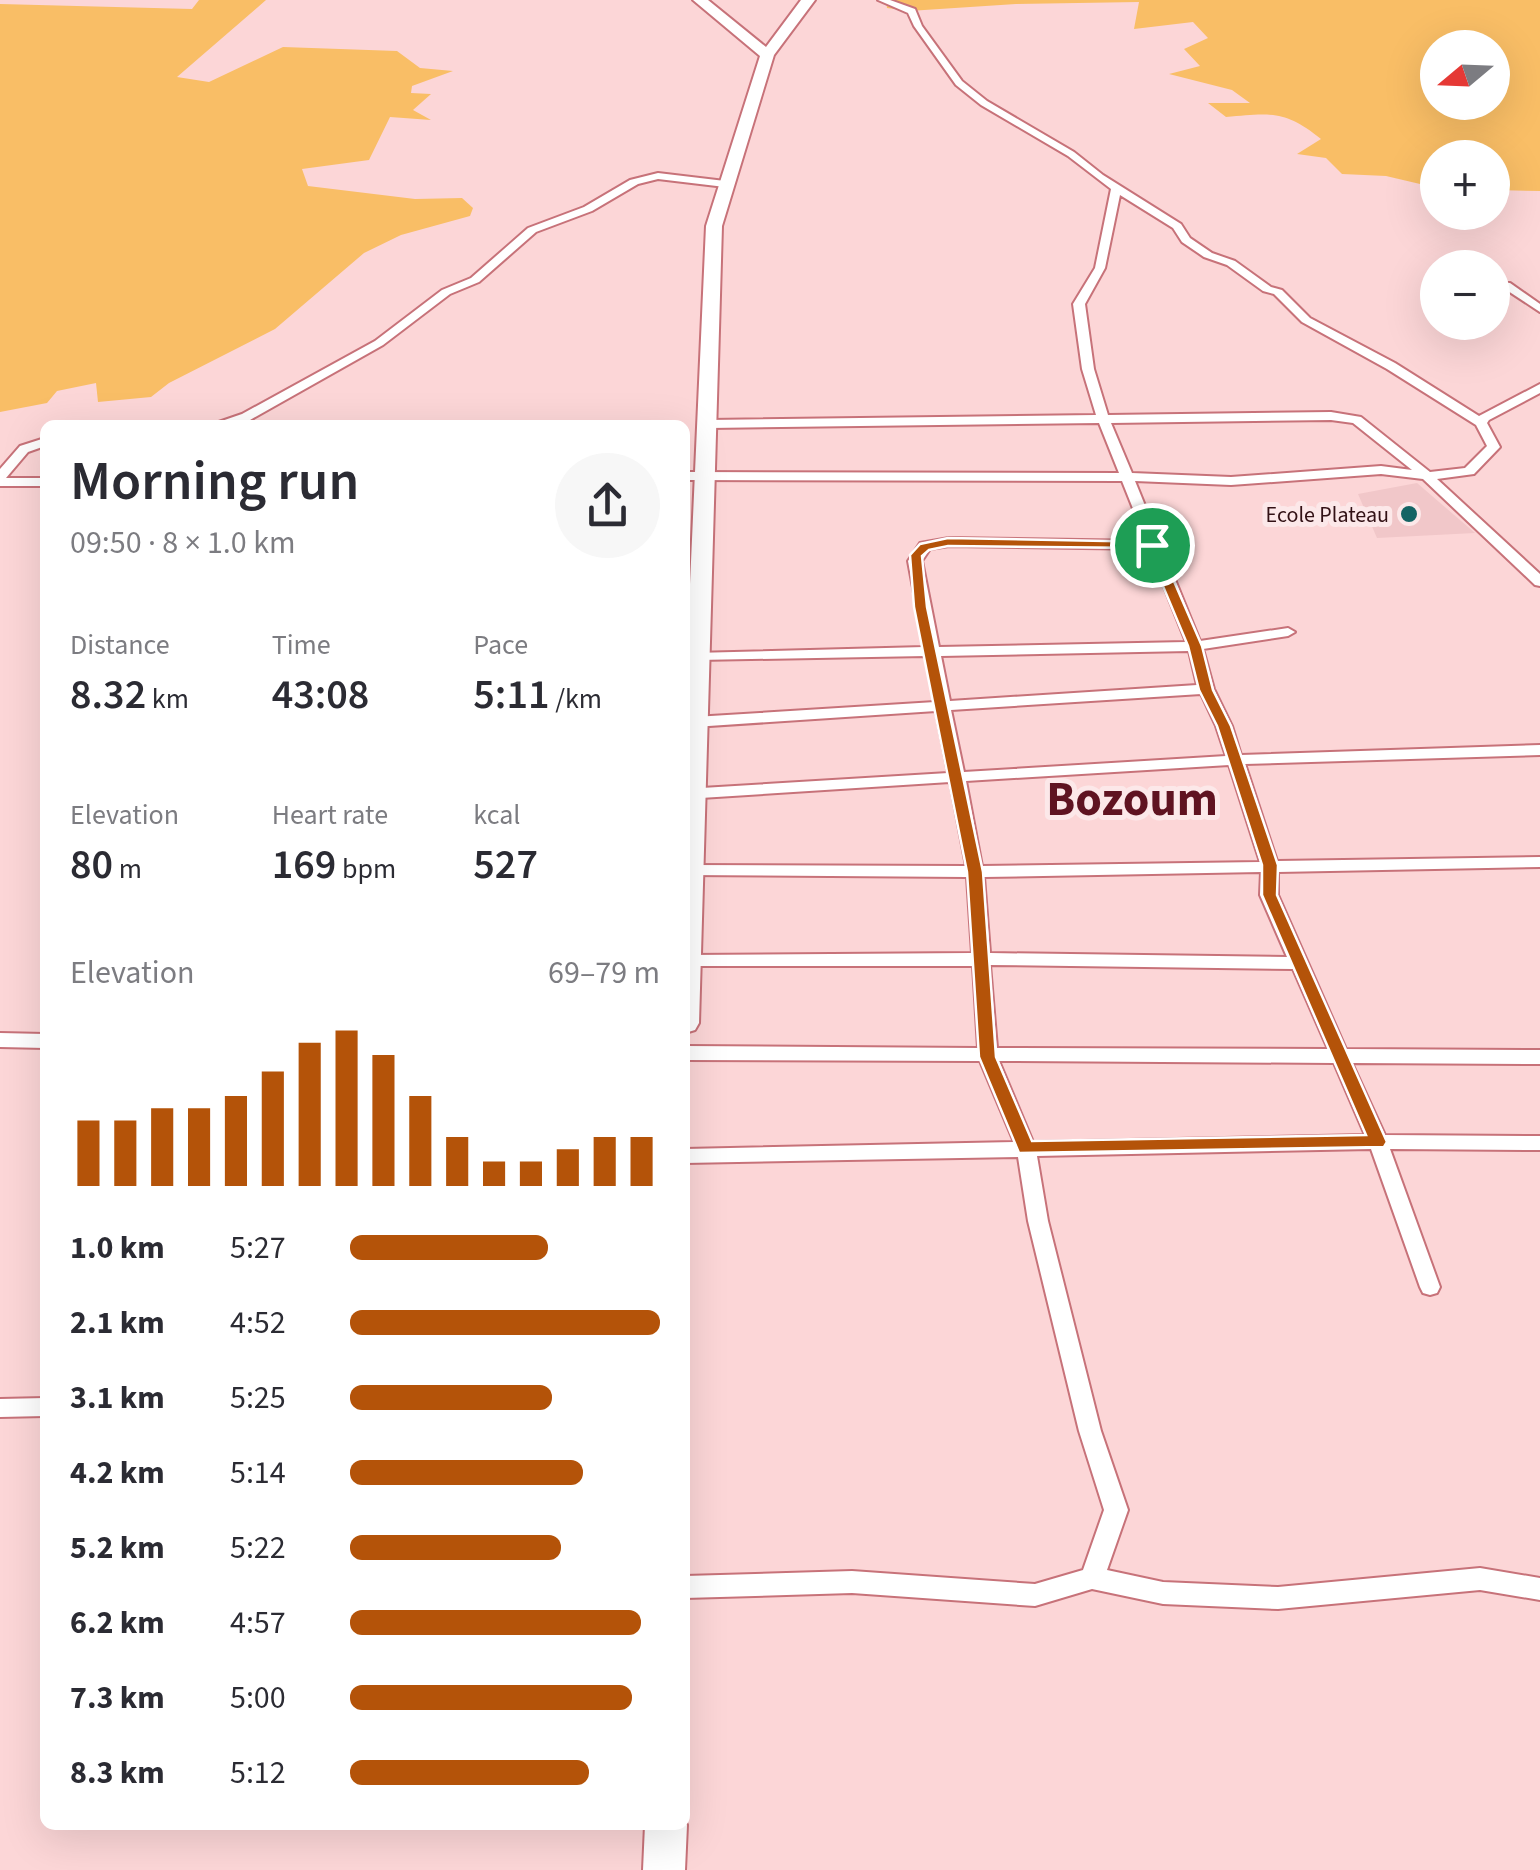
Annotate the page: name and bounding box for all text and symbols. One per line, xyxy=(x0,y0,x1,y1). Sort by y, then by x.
north arrow xyxy=(1420,30,1510,120)
map controls xyxy=(1420,30,1510,340)
button: + xyxy=(1420,140,1510,230)
button: − xyxy=(1420,250,1510,340)
text: Morning run xyxy=(70,443,359,521)
button: share xyxy=(555,453,660,558)
place label: Ecole Plateau xyxy=(1266,499,1389,531)
pin xyxy=(1110,503,1195,588)
marker: Ecole Plateau xyxy=(1398,503,1420,525)
icon: arrive xyxy=(1125,518,1180,573)
text: 09:50 · 8 × 1.0 km xyxy=(70,520,296,566)
text: Distance xyxy=(70,625,170,665)
text: Time xyxy=(272,625,331,665)
text: Pace xyxy=(473,625,528,665)
text: 8.32 xyxy=(70,665,146,725)
text: 43:08 xyxy=(272,665,369,725)
text: 5:11 xyxy=(473,665,550,725)
text: km xyxy=(146,679,189,719)
text: /km xyxy=(550,679,602,719)
district label: Bozoum xyxy=(1046,766,1218,834)
text: Elevation xyxy=(70,795,179,835)
text: Heart rate xyxy=(272,795,388,835)
text: kcal xyxy=(473,795,520,835)
text: 80 xyxy=(70,835,113,895)
text: 169 xyxy=(272,835,336,895)
text: 527 xyxy=(473,835,538,895)
text: m xyxy=(113,849,142,889)
text: bpm xyxy=(336,849,396,889)
text: Elevation xyxy=(70,950,195,996)
text: 69–79 m xyxy=(548,950,660,996)
text: 1.0 km xyxy=(70,1225,165,1271)
text: 5:27 xyxy=(230,1225,286,1271)
text: 2.1 km xyxy=(70,1300,165,1346)
text: 4:52 xyxy=(230,1300,286,1346)
text: 3.1 km xyxy=(70,1375,165,1421)
text: 5:25 xyxy=(230,1375,286,1421)
text: 4.2 km xyxy=(70,1450,165,1496)
text: 5:14 xyxy=(230,1450,286,1496)
text: 5.2 km xyxy=(70,1525,165,1571)
text: 5:22 xyxy=(230,1525,286,1571)
text: 6.2 km xyxy=(70,1600,165,1646)
text: 4:57 xyxy=(230,1600,286,1646)
text: 7.3 km xyxy=(70,1675,165,1721)
text: 5:00 xyxy=(230,1675,286,1721)
text: 8.3 km xyxy=(70,1750,165,1796)
text: 5:12 xyxy=(230,1750,286,1796)

